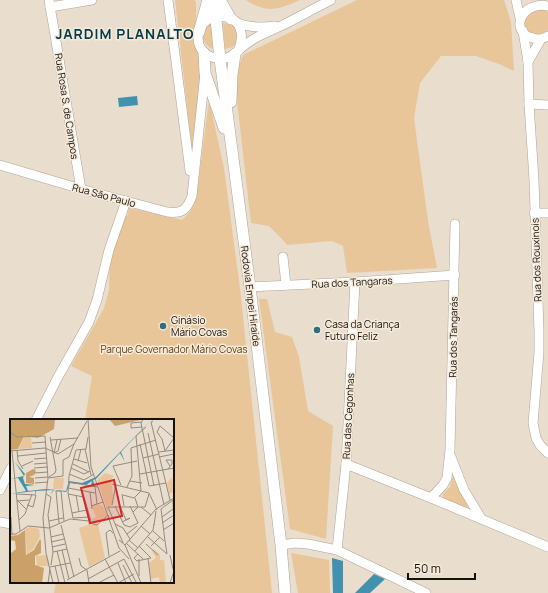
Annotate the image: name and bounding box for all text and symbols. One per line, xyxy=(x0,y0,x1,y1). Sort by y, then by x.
district label: JARDIM PLANALTO xyxy=(55,24,195,43)
street label: Rua Rosa S. de Campos xyxy=(52,52,82,160)
street label: Rua São Paulo xyxy=(71,180,137,210)
street label: Rua dos Rouxinois xyxy=(528,218,544,302)
street label: Rodovia Empei Hiraide xyxy=(238,245,264,347)
street label: Rua dos Tangaras xyxy=(311,273,393,291)
street label: Rua dos Tangarás xyxy=(445,296,461,378)
place label: Ginásio Mário Covas xyxy=(171,313,227,339)
place label: Casa da Criança Futuro Feliz xyxy=(325,317,400,343)
marker: Ginásio Mário Covas xyxy=(158,321,168,331)
marker: Casa da Criança Futuro Feliz xyxy=(312,325,322,335)
park label: Parque Governador Mário Covas xyxy=(101,342,248,356)
street label: Rua das Cegonhas xyxy=(339,373,357,459)
inset map xyxy=(10,419,174,583)
scale bar xyxy=(408,555,475,581)
text: 50 m xyxy=(414,560,441,577)

